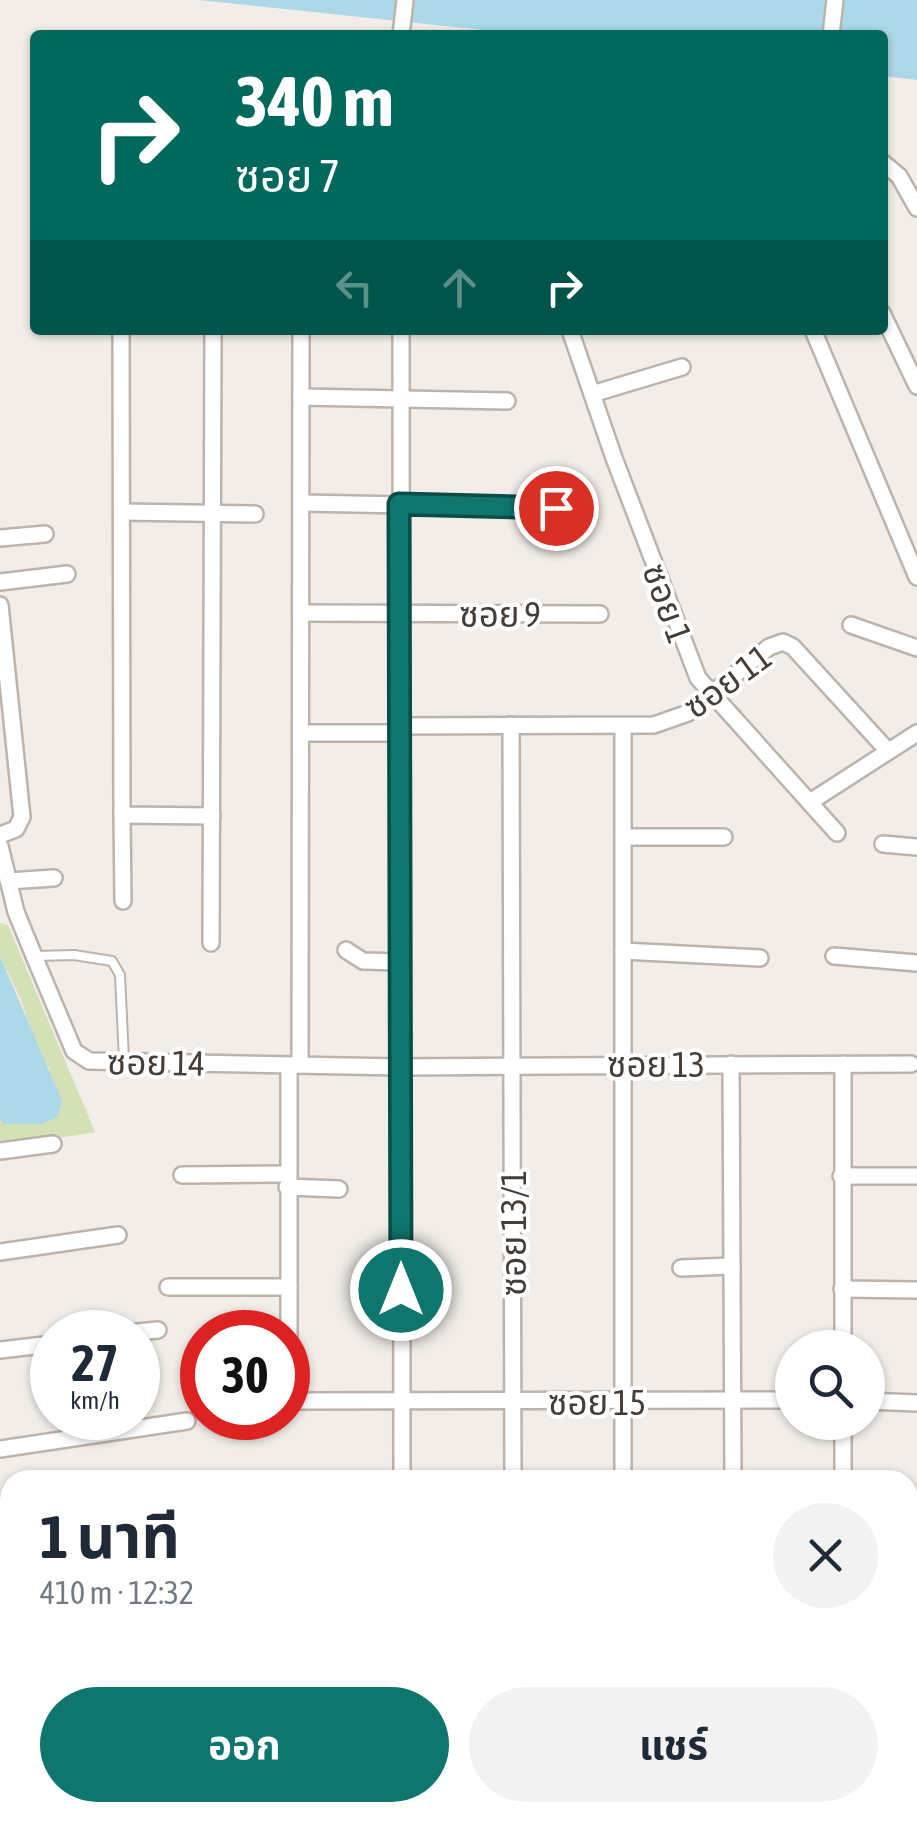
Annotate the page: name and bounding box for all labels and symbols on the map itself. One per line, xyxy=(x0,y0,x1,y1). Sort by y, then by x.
pin xyxy=(514,466,599,551)
street label: ซอย 1 xyxy=(635,558,701,648)
street label: ซอย 9 xyxy=(459,594,541,634)
street label: ซอย 11 xyxy=(676,636,778,726)
street label: ซอย 14 xyxy=(107,1041,205,1083)
street label: ซอย 13 xyxy=(607,1044,705,1084)
street label: ซอย 13/1 xyxy=(493,1170,533,1296)
position arrow xyxy=(349,1238,453,1342)
speed limit sign: 30 xyxy=(180,1310,310,1440)
street label: ซอย 15 xyxy=(548,1382,646,1422)

